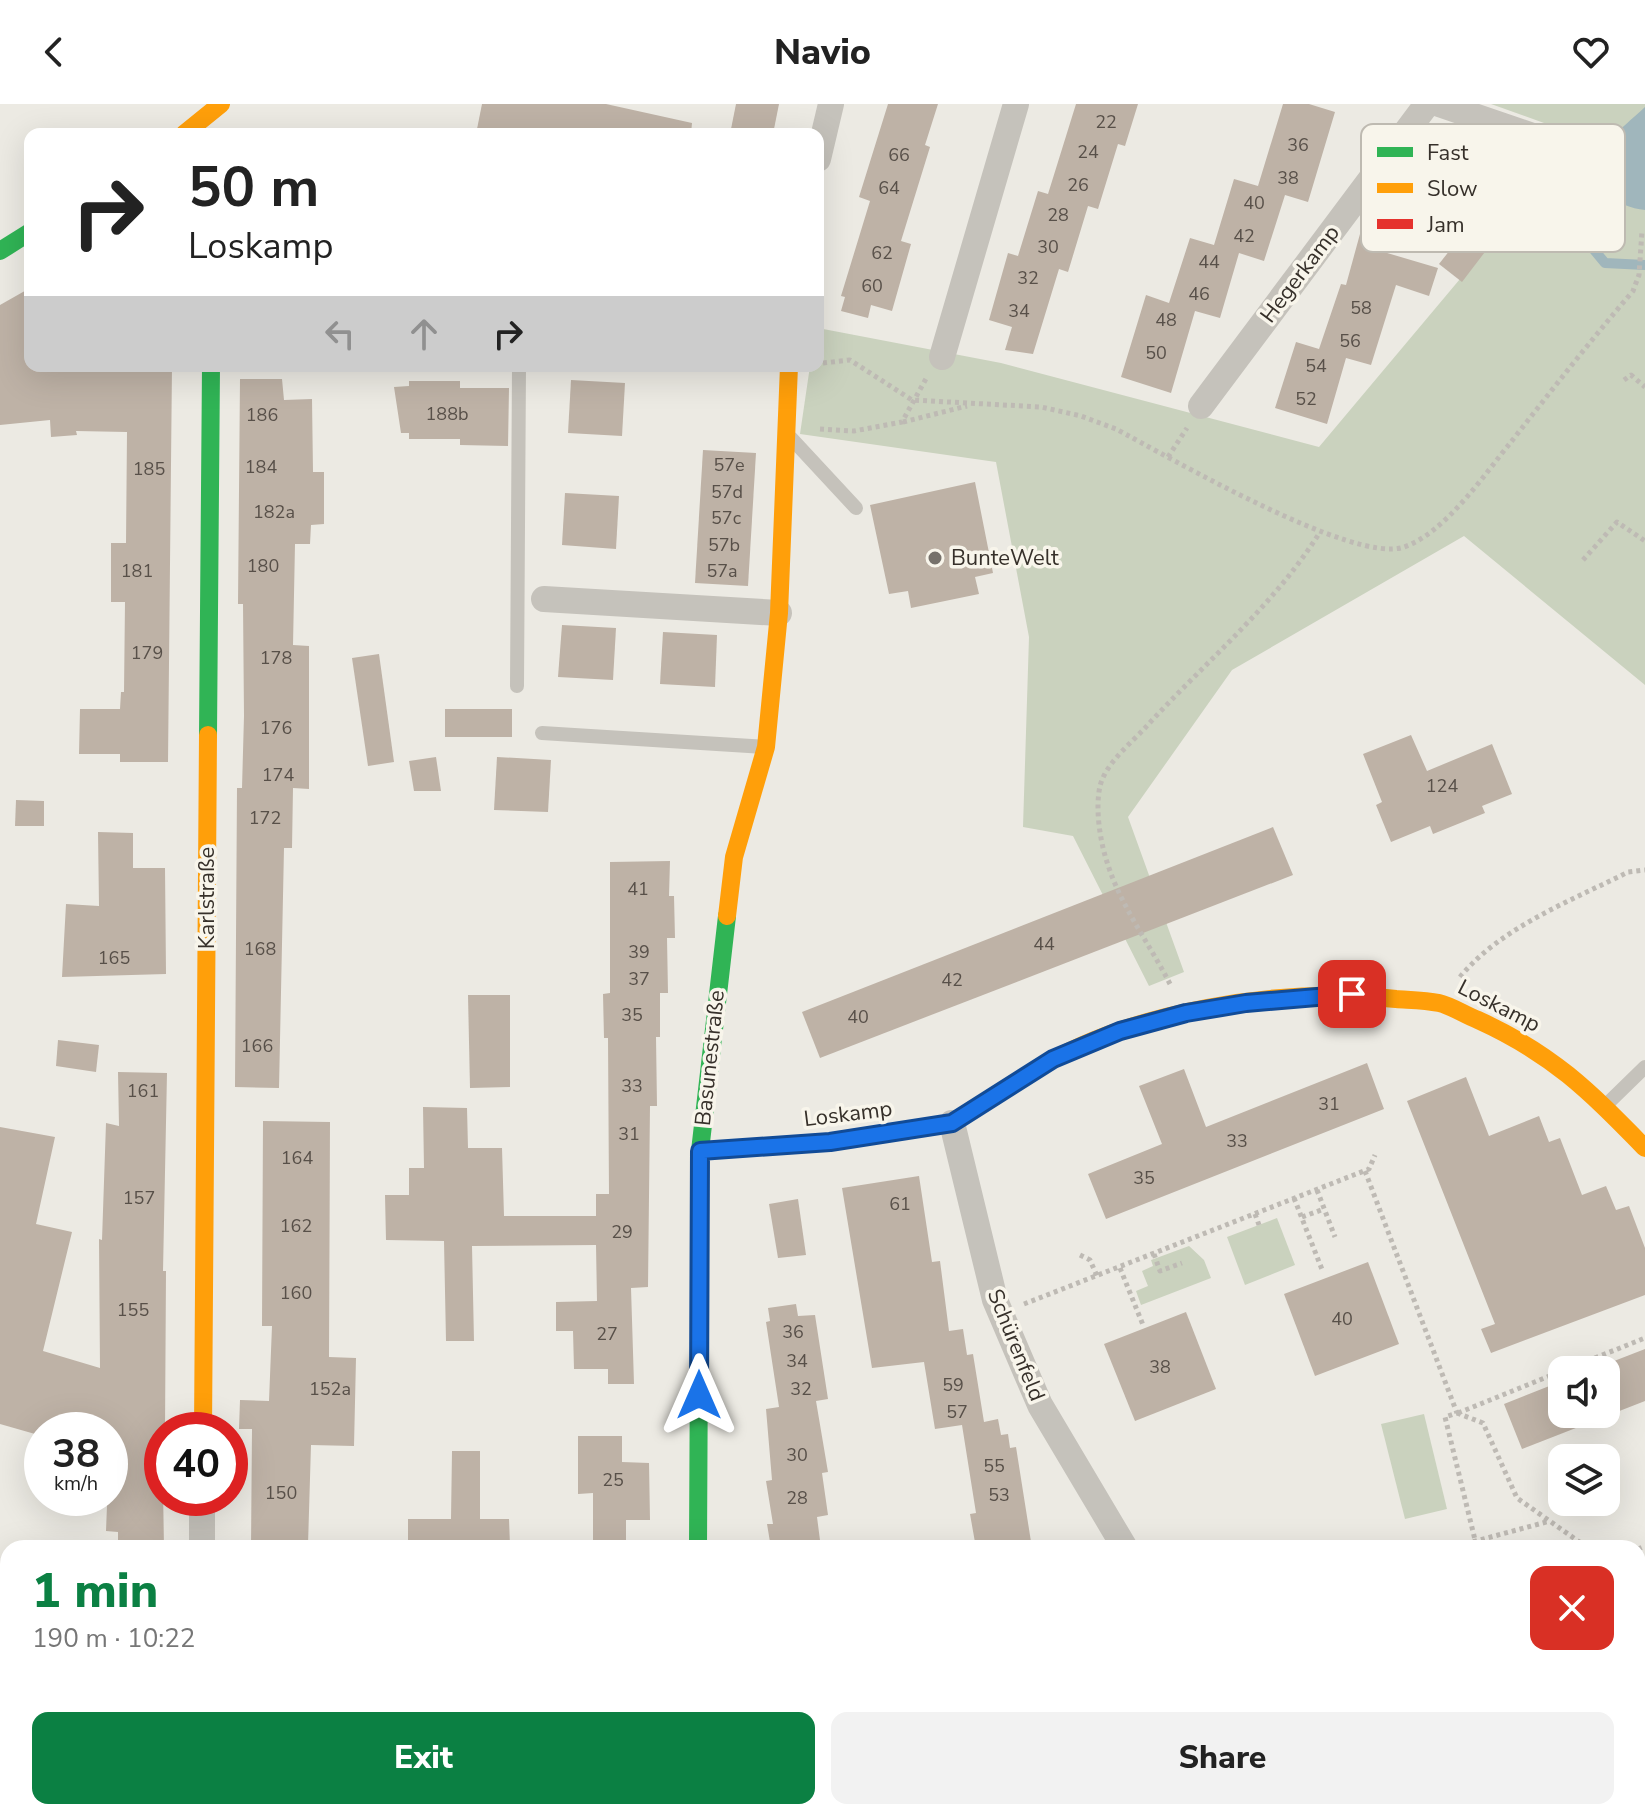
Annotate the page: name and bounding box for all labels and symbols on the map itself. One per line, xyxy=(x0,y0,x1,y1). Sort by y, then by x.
house number: 22 xyxy=(1095,110,1117,134)
legend xyxy=(1361,124,1625,252)
house number: 36 xyxy=(1287,133,1309,157)
text: Fast xyxy=(1427,138,1469,168)
house number: 24 xyxy=(1077,140,1099,164)
house number: 66 xyxy=(888,143,910,167)
house number: 38 xyxy=(1277,166,1299,190)
house number: 26 xyxy=(1067,173,1089,197)
text: Slow xyxy=(1427,174,1478,204)
house number: 64 xyxy=(878,176,900,200)
house number: 40 xyxy=(1243,191,1265,215)
house number: 28 xyxy=(1047,203,1069,227)
text: Jam xyxy=(1426,210,1465,240)
street label: Hegerkamp xyxy=(1253,219,1347,329)
house number: 42 xyxy=(1233,224,1255,248)
house number: 30 xyxy=(1037,235,1059,259)
house number: 62 xyxy=(871,241,893,265)
house number: 44 xyxy=(1198,250,1220,274)
house number: 32 xyxy=(1017,266,1039,290)
house number: 60 xyxy=(861,274,883,298)
house number: 46 xyxy=(1188,282,1210,306)
house number: 58 xyxy=(1350,296,1372,320)
house number: 34 xyxy=(1008,299,1030,323)
house number: 48 xyxy=(1155,308,1177,332)
house number: 56 xyxy=(1339,329,1361,353)
house number: 50 xyxy=(1145,341,1167,365)
house number: 54 xyxy=(1305,354,1327,378)
house number: 52 xyxy=(1295,387,1317,411)
house number: 188b xyxy=(426,402,468,426)
house number: 186 xyxy=(246,403,278,427)
house number: 57e xyxy=(713,453,745,477)
house number: 184 xyxy=(245,455,277,479)
house number: 185 xyxy=(133,457,165,481)
house number: 57d xyxy=(711,480,743,504)
house number: 182a xyxy=(253,500,295,524)
house number: 57c xyxy=(711,506,741,530)
house number: 57b xyxy=(708,533,740,557)
place label: BunteWelt xyxy=(951,543,1059,573)
marker: BunteWelt xyxy=(926,549,944,567)
house number: 180 xyxy=(247,554,279,578)
house number: 181 xyxy=(121,559,153,583)
house number: 57a xyxy=(706,559,738,583)
house number: 179 xyxy=(131,641,163,665)
house number: 178 xyxy=(260,646,292,670)
house number: 176 xyxy=(260,716,292,740)
house number: 174 xyxy=(262,763,294,787)
house number: 124 xyxy=(1426,774,1458,798)
house number: 172 xyxy=(249,806,281,830)
street label: Karlstraße xyxy=(192,847,222,949)
house number: 41 xyxy=(627,877,649,901)
house number: 44 xyxy=(1033,932,1055,956)
house number: 168 xyxy=(244,937,276,961)
house number: 39 xyxy=(628,940,650,964)
house number: 165 xyxy=(98,946,130,970)
pin xyxy=(1318,960,1386,1028)
house number: 37 xyxy=(628,967,650,991)
house number: 42 xyxy=(941,968,963,992)
street label: Loskamp xyxy=(1453,972,1545,1040)
street label: Basunestraße xyxy=(688,989,732,1127)
house number: 35 xyxy=(621,1003,643,1027)
house number: 40 xyxy=(847,1005,869,1029)
house number: 166 xyxy=(241,1034,273,1058)
house number: 33 xyxy=(621,1074,643,1098)
house number: 161 xyxy=(127,1079,159,1103)
house number: 31 xyxy=(1318,1092,1340,1116)
street label: Loskamp xyxy=(802,1094,894,1134)
house number: 31 xyxy=(618,1122,640,1146)
house number: 33 xyxy=(1226,1129,1248,1153)
house number: 164 xyxy=(281,1146,313,1170)
house number: 35 xyxy=(1133,1166,1155,1190)
house number: 157 xyxy=(123,1186,155,1210)
house number: 61 xyxy=(889,1192,911,1216)
house number: 162 xyxy=(280,1214,312,1238)
house number: 29 xyxy=(611,1220,633,1244)
house number: 160 xyxy=(280,1281,312,1305)
street label: Schürenfeld xyxy=(980,1284,1052,1406)
house number: 155 xyxy=(117,1298,149,1322)
house number: 40 xyxy=(1331,1307,1353,1331)
house number: 36 xyxy=(782,1320,804,1344)
house number: 27 xyxy=(596,1322,618,1346)
house number: 34 xyxy=(786,1349,808,1373)
position arrow xyxy=(657,1353,741,1437)
house number: 38 xyxy=(1149,1355,1171,1379)
house number: 59 xyxy=(942,1373,964,1397)
house number: 152a xyxy=(309,1377,351,1401)
house number: 32 xyxy=(790,1377,812,1401)
house number: 57 xyxy=(946,1400,968,1424)
speed limit sign: 40 xyxy=(144,1412,248,1516)
house number: 30 xyxy=(786,1443,808,1467)
house number: 55 xyxy=(983,1454,1005,1478)
house number: 25 xyxy=(602,1468,624,1492)
house number: 150 xyxy=(265,1481,297,1505)
house number: 53 xyxy=(988,1483,1010,1507)
house number: 28 xyxy=(786,1486,808,1510)

